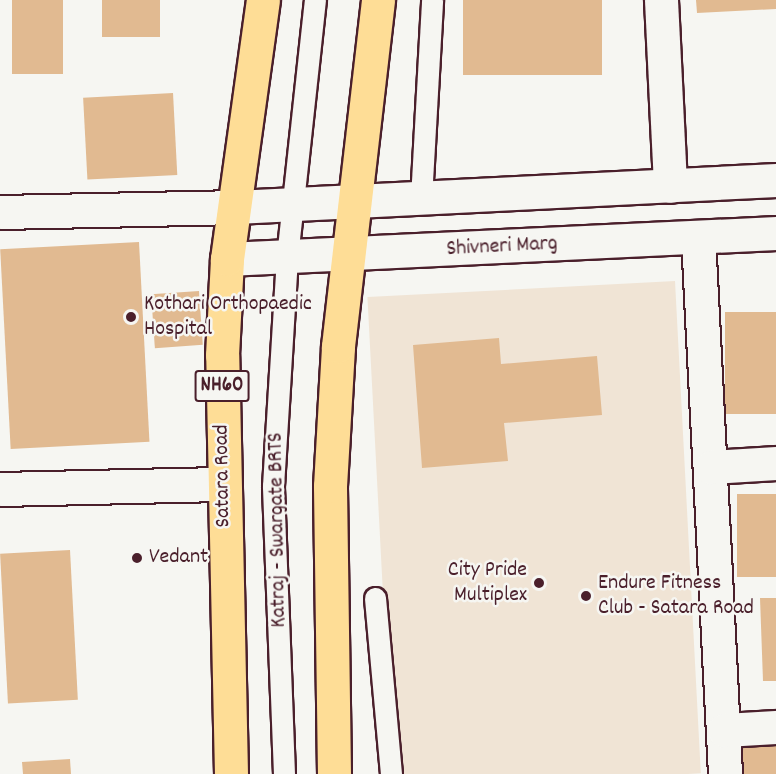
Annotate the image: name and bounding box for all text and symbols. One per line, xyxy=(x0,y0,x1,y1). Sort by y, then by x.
street label: Shivneri Marg xyxy=(446,231,558,263)
place label: Kothari Orthopaedic Hospital xyxy=(144,291,312,342)
marker: Kothari Orthopaedic Hospital xyxy=(122,308,140,326)
road number: NH60 xyxy=(194,368,250,404)
street label: Satara Road xyxy=(209,424,237,528)
street label: Katraj - Swargate BRTS xyxy=(263,432,293,628)
place label: Vedant xyxy=(149,545,208,571)
marker: Vedant xyxy=(130,551,144,565)
place label: City Pride Multiplex xyxy=(448,557,527,608)
place label: Endure Fitness Club - Satara Road xyxy=(598,570,754,622)
marker: City Pride Multiplex xyxy=(532,576,546,590)
marker: Endure Fitness Club - Satara Road xyxy=(579,589,593,603)

